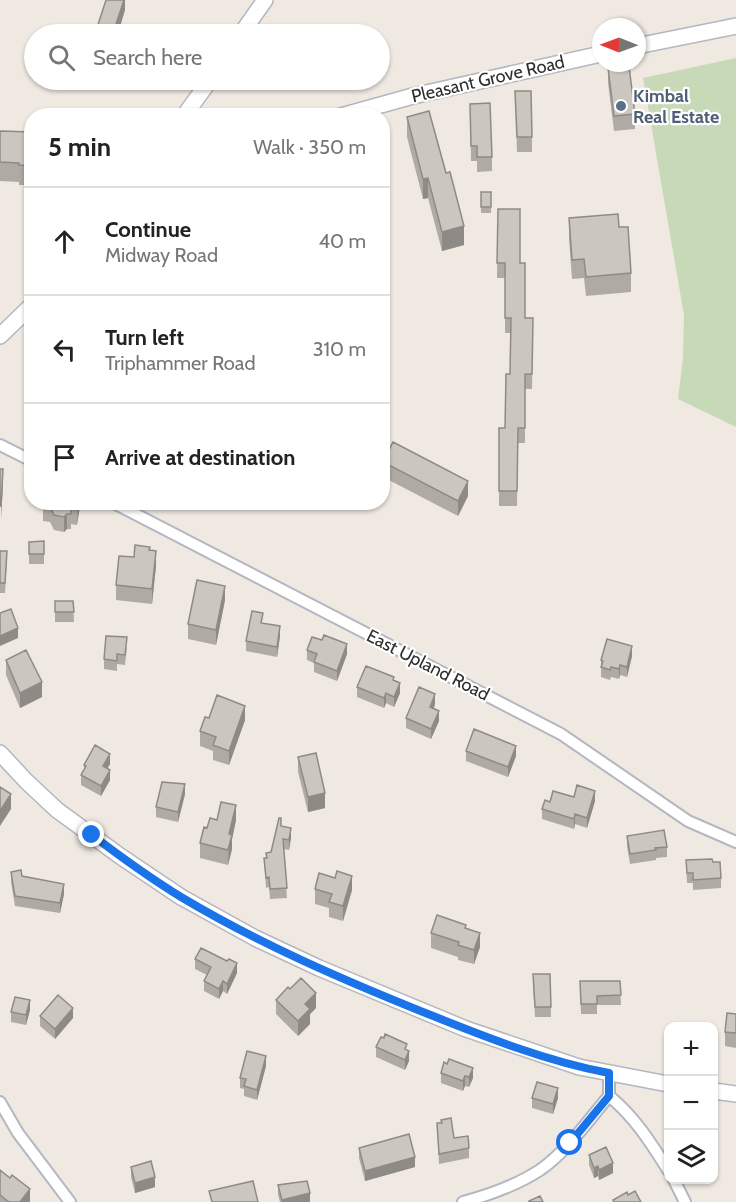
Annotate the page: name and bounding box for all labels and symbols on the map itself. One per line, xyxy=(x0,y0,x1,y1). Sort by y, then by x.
north arrow xyxy=(592,18,646,72)
street label: Pleasant Grove Road xyxy=(409,51,567,107)
place label: Kimbal Real Estate xyxy=(633,85,719,128)
marker: Kimbal Real Estate xyxy=(614,99,628,113)
street label: East Upland Road xyxy=(363,625,493,705)
route end xyxy=(78,821,104,847)
route start xyxy=(556,1129,582,1155)

